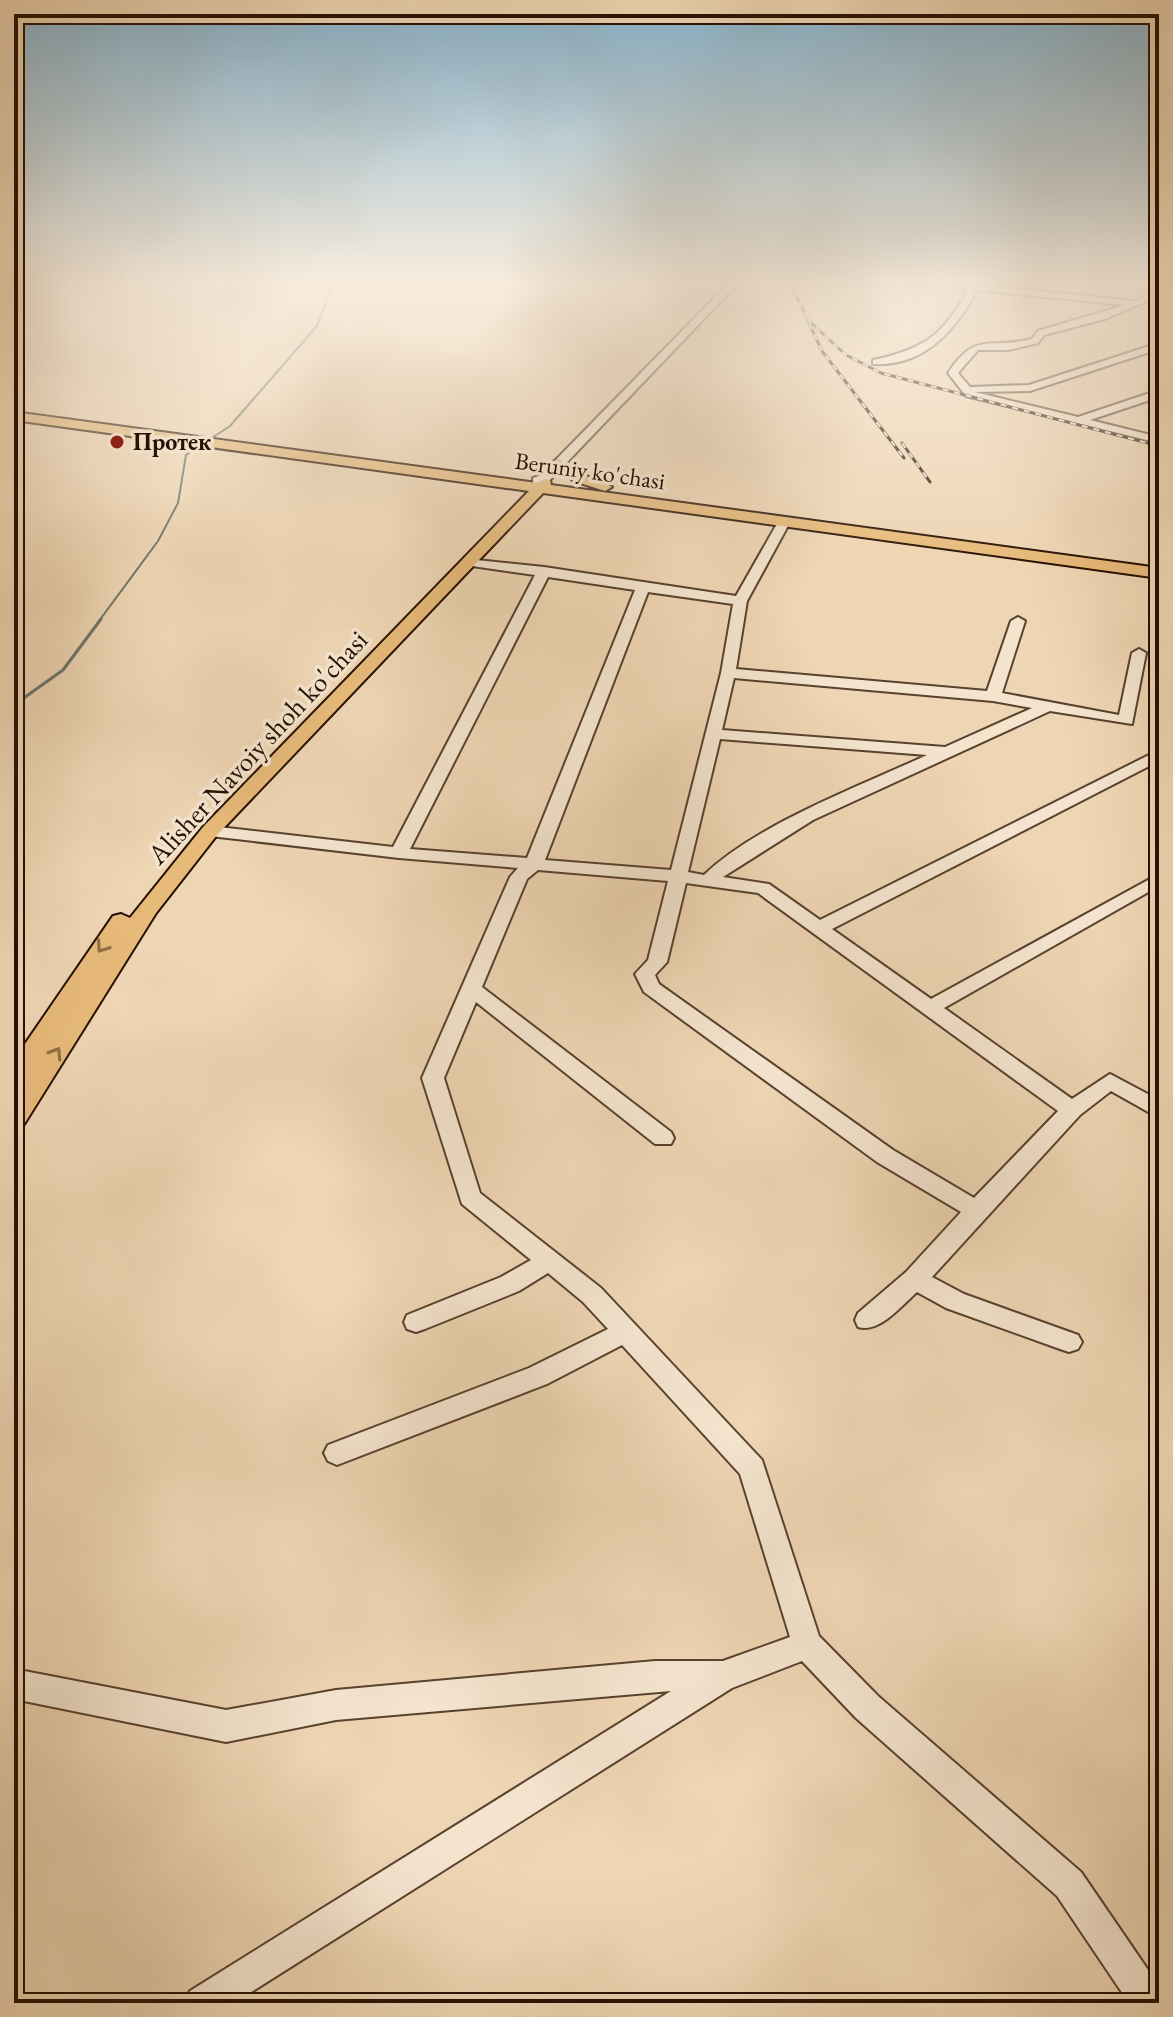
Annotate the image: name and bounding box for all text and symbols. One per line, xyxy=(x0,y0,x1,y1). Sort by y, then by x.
place label: Протек xyxy=(133,426,212,457)
marker: Протек xyxy=(108,433,126,451)
street label: Beruniy ko'chasi xyxy=(513,445,667,496)
street label: Alisher Navoiy shoh ko'chasi xyxy=(138,622,375,873)
one-way arrow xyxy=(97,938,112,952)
one-way arrow xyxy=(46,1047,61,1061)

